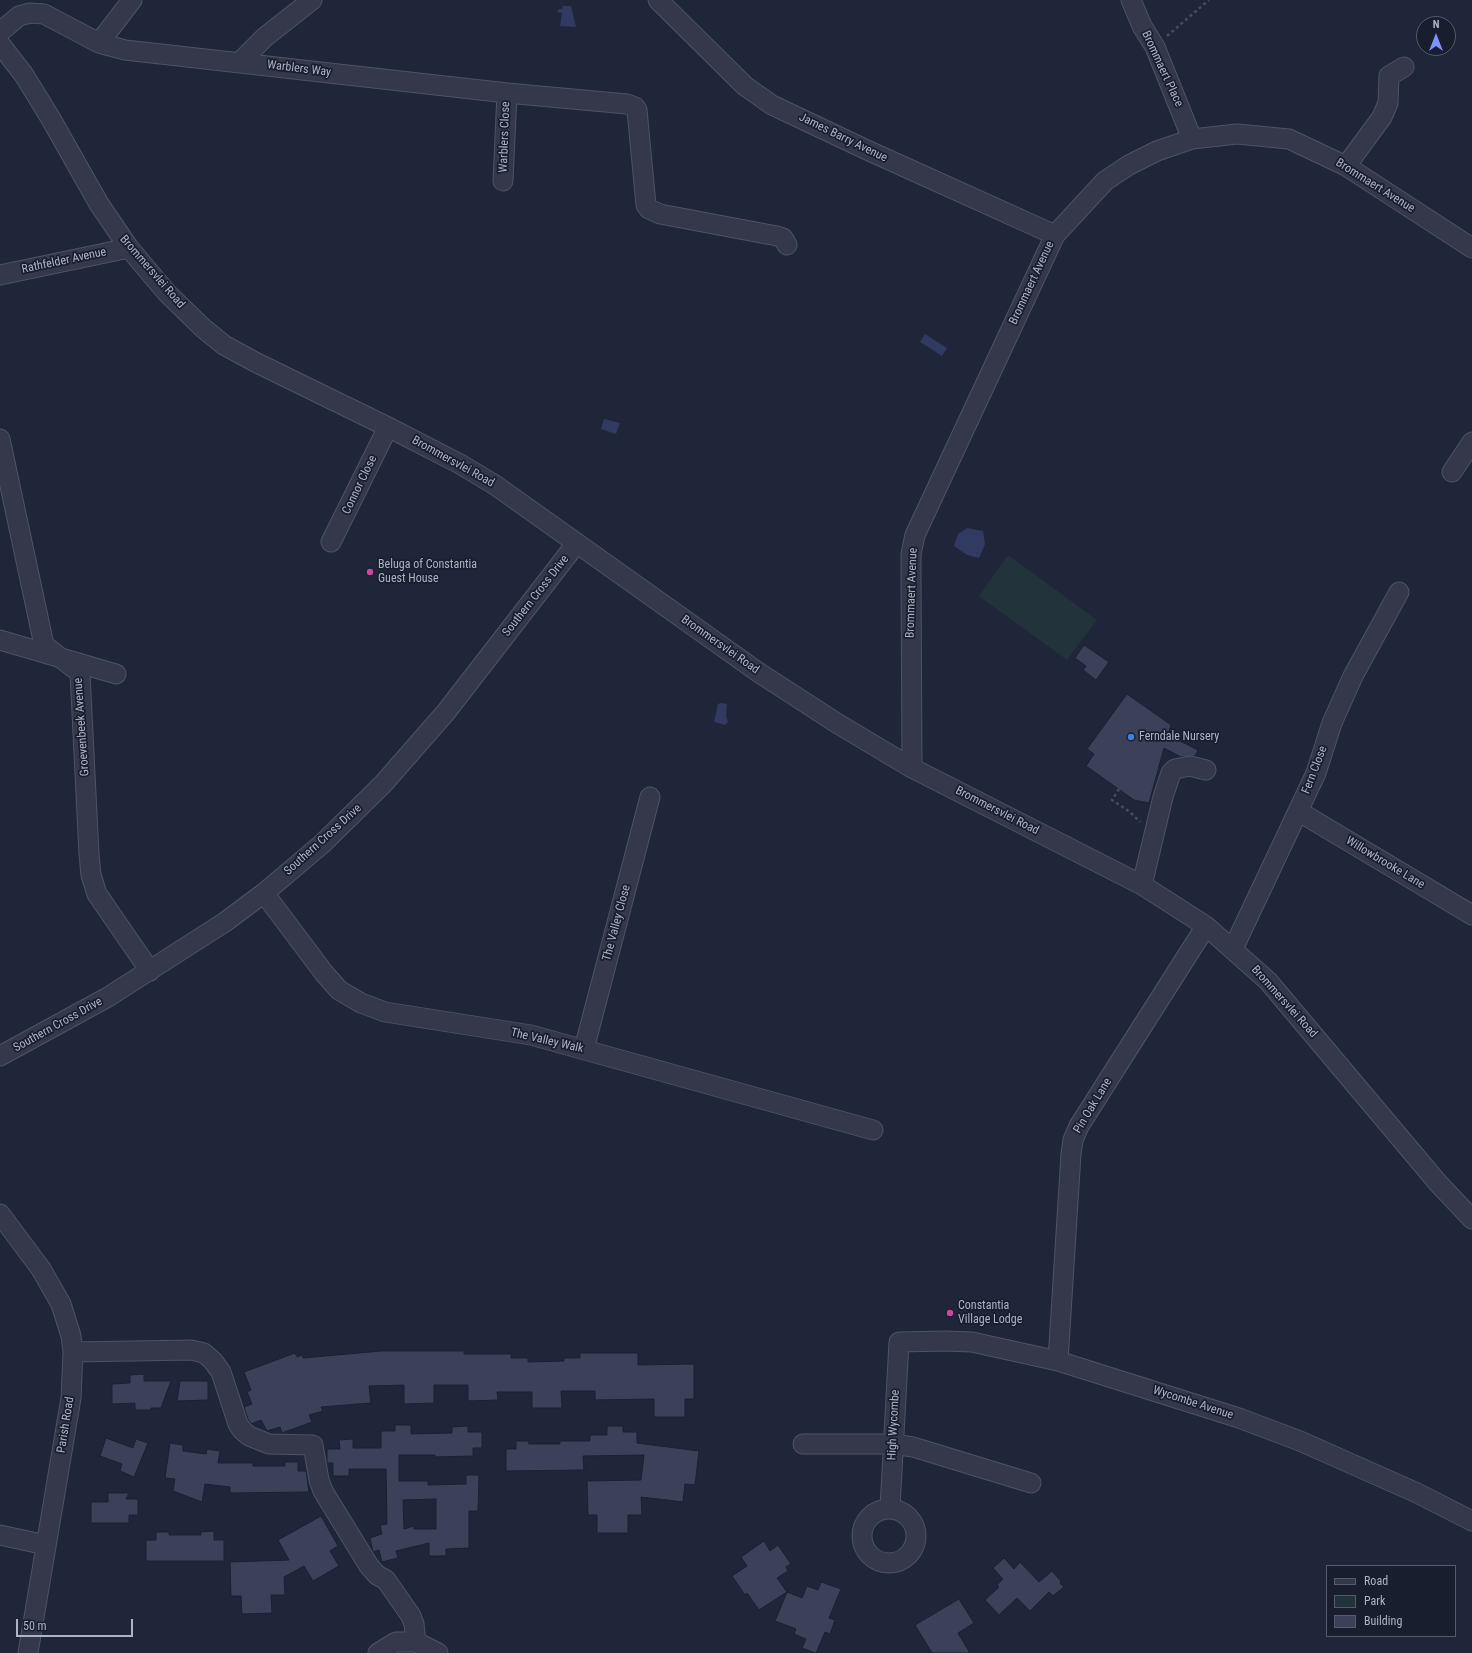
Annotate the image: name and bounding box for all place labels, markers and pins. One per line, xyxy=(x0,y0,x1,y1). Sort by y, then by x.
place label: Beluga of Constantia Guest House xyxy=(378,558,477,586)
marker: Beluga of Constantia Guest House xyxy=(365,567,375,577)
place label: Ferndale Nursery xyxy=(1139,730,1219,744)
marker: Ferndale Nursery xyxy=(1126,732,1136,742)
place label: Constantia Village Lodge xyxy=(958,1299,1022,1327)
marker: Constantia Village Lodge xyxy=(945,1308,955,1318)

